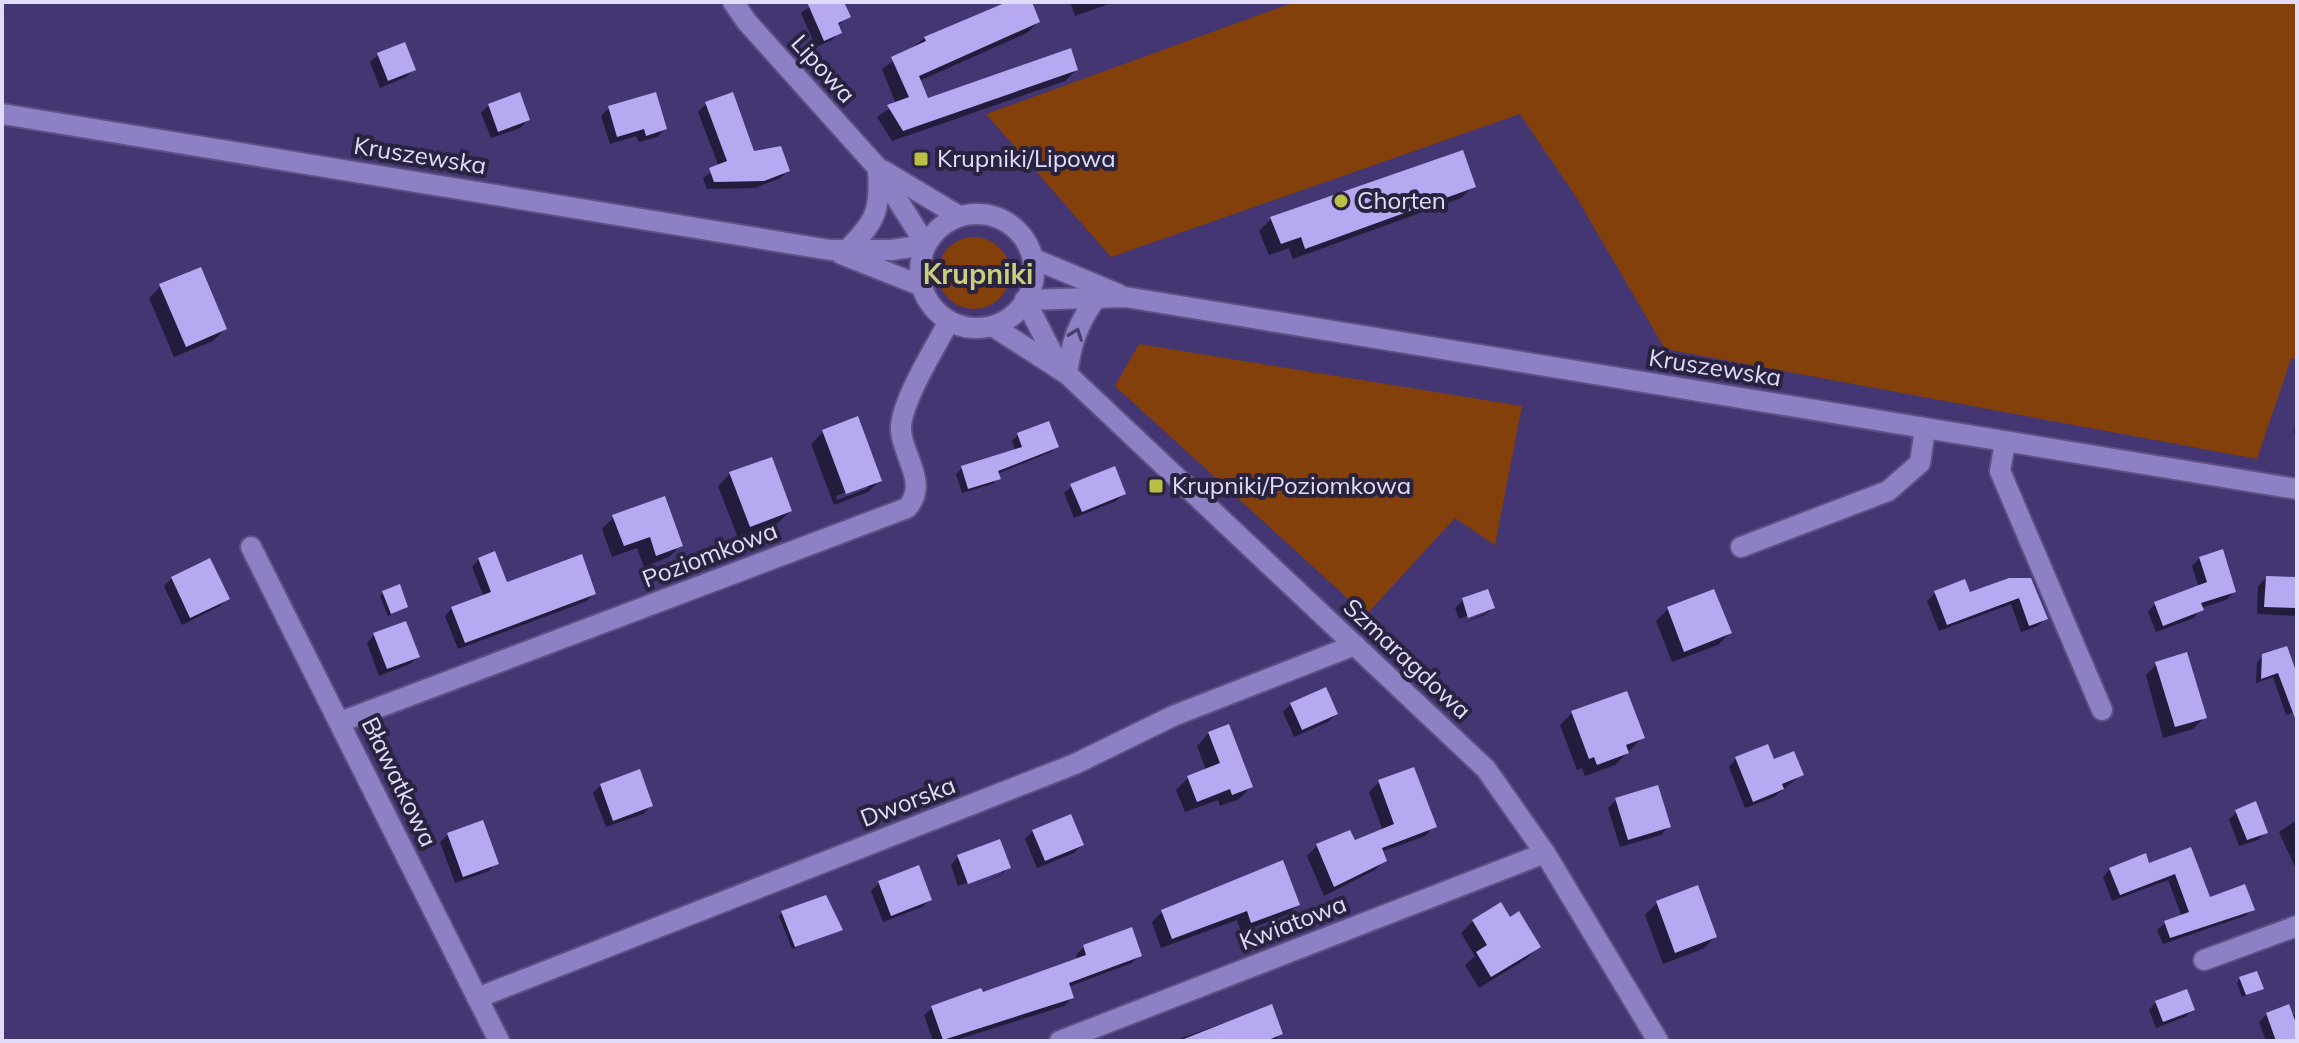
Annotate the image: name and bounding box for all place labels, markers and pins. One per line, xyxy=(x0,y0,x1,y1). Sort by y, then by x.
place label: Krupniki/Lipowa xyxy=(937,143,1116,173)
marker: Krupniki/Lipowa xyxy=(912,150,930,168)
place label: Chorten xyxy=(1357,185,1446,215)
marker: Chorten xyxy=(1332,192,1350,210)
place label: Krupniki/Poziomkowa xyxy=(1172,470,1411,500)
marker: Krupniki/Poziomkowa xyxy=(1147,477,1165,495)

